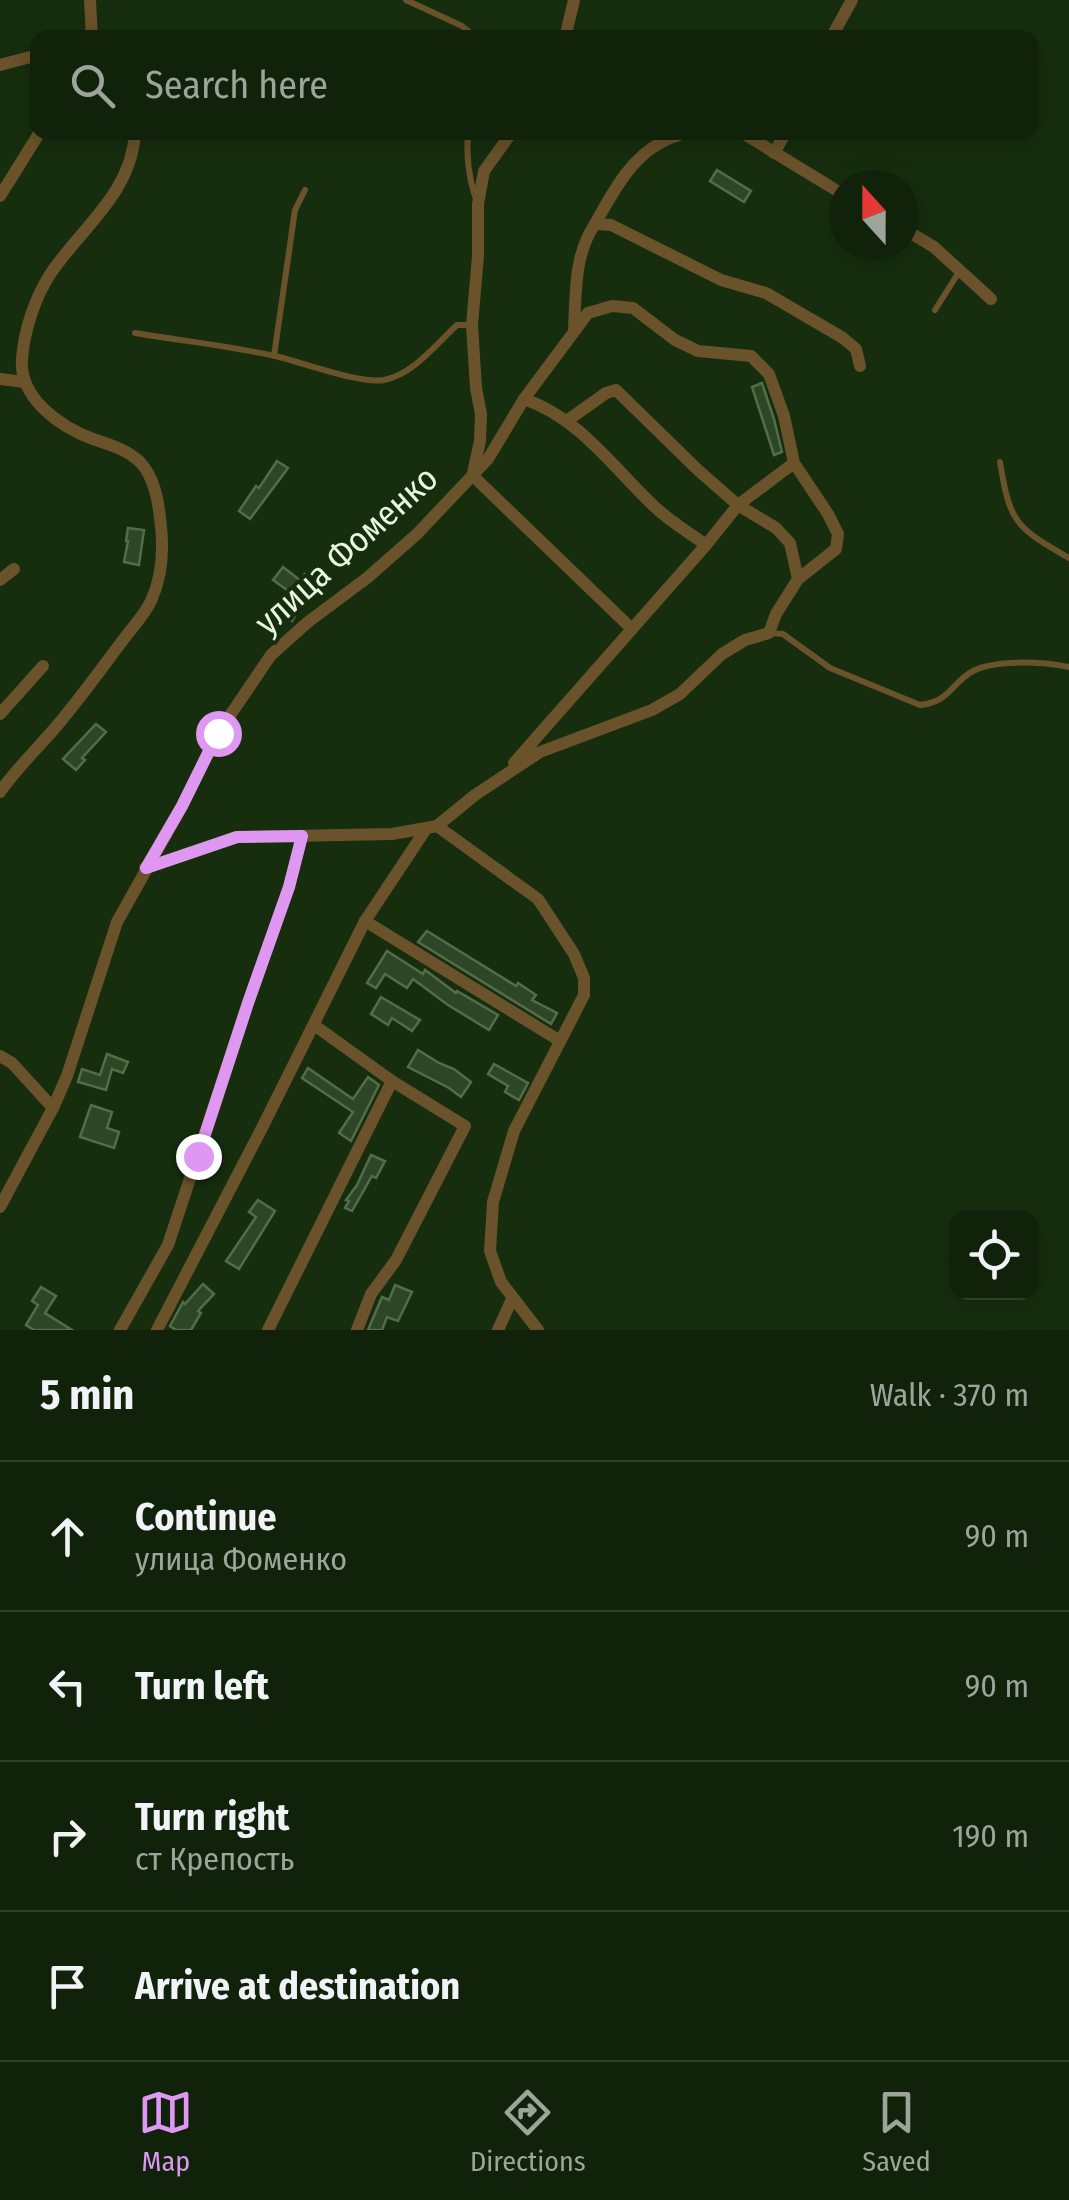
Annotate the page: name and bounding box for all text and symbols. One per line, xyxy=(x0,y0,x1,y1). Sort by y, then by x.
search box xyxy=(30,30,1039,140)
icon: search xyxy=(65,58,120,113)
text: Search here xyxy=(145,62,328,108)
north arrow xyxy=(829,170,919,260)
street label: улица Фоменко xyxy=(246,457,446,643)
route start xyxy=(196,711,242,757)
route end xyxy=(176,1134,222,1180)
map controls xyxy=(949,1210,1039,1300)
button: locate xyxy=(949,1210,1039,1300)
text: 5 min xyxy=(40,1370,134,1420)
text: Walk · 370 m xyxy=(870,1376,1029,1414)
text: Continue xyxy=(135,1494,276,1540)
icon: ahead xyxy=(40,1509,95,1564)
text: 90 m xyxy=(965,1517,1029,1555)
text: улица Фоменко xyxy=(135,1540,347,1578)
icon: left xyxy=(40,1659,95,1714)
text: Turn left xyxy=(135,1663,269,1709)
text: 90 m xyxy=(965,1667,1029,1705)
text: Turn right xyxy=(135,1794,289,1840)
icon: right xyxy=(40,1809,95,1864)
text: 190 m xyxy=(952,1817,1029,1855)
text: ст Крепость xyxy=(135,1840,294,1878)
icon: arrive xyxy=(40,1959,95,2014)
text: Arrive at destination xyxy=(135,1963,460,2009)
tab: Map xyxy=(138,2085,193,2178)
tab: Directions xyxy=(470,2085,586,2178)
tab: Saved xyxy=(862,2085,931,2178)

